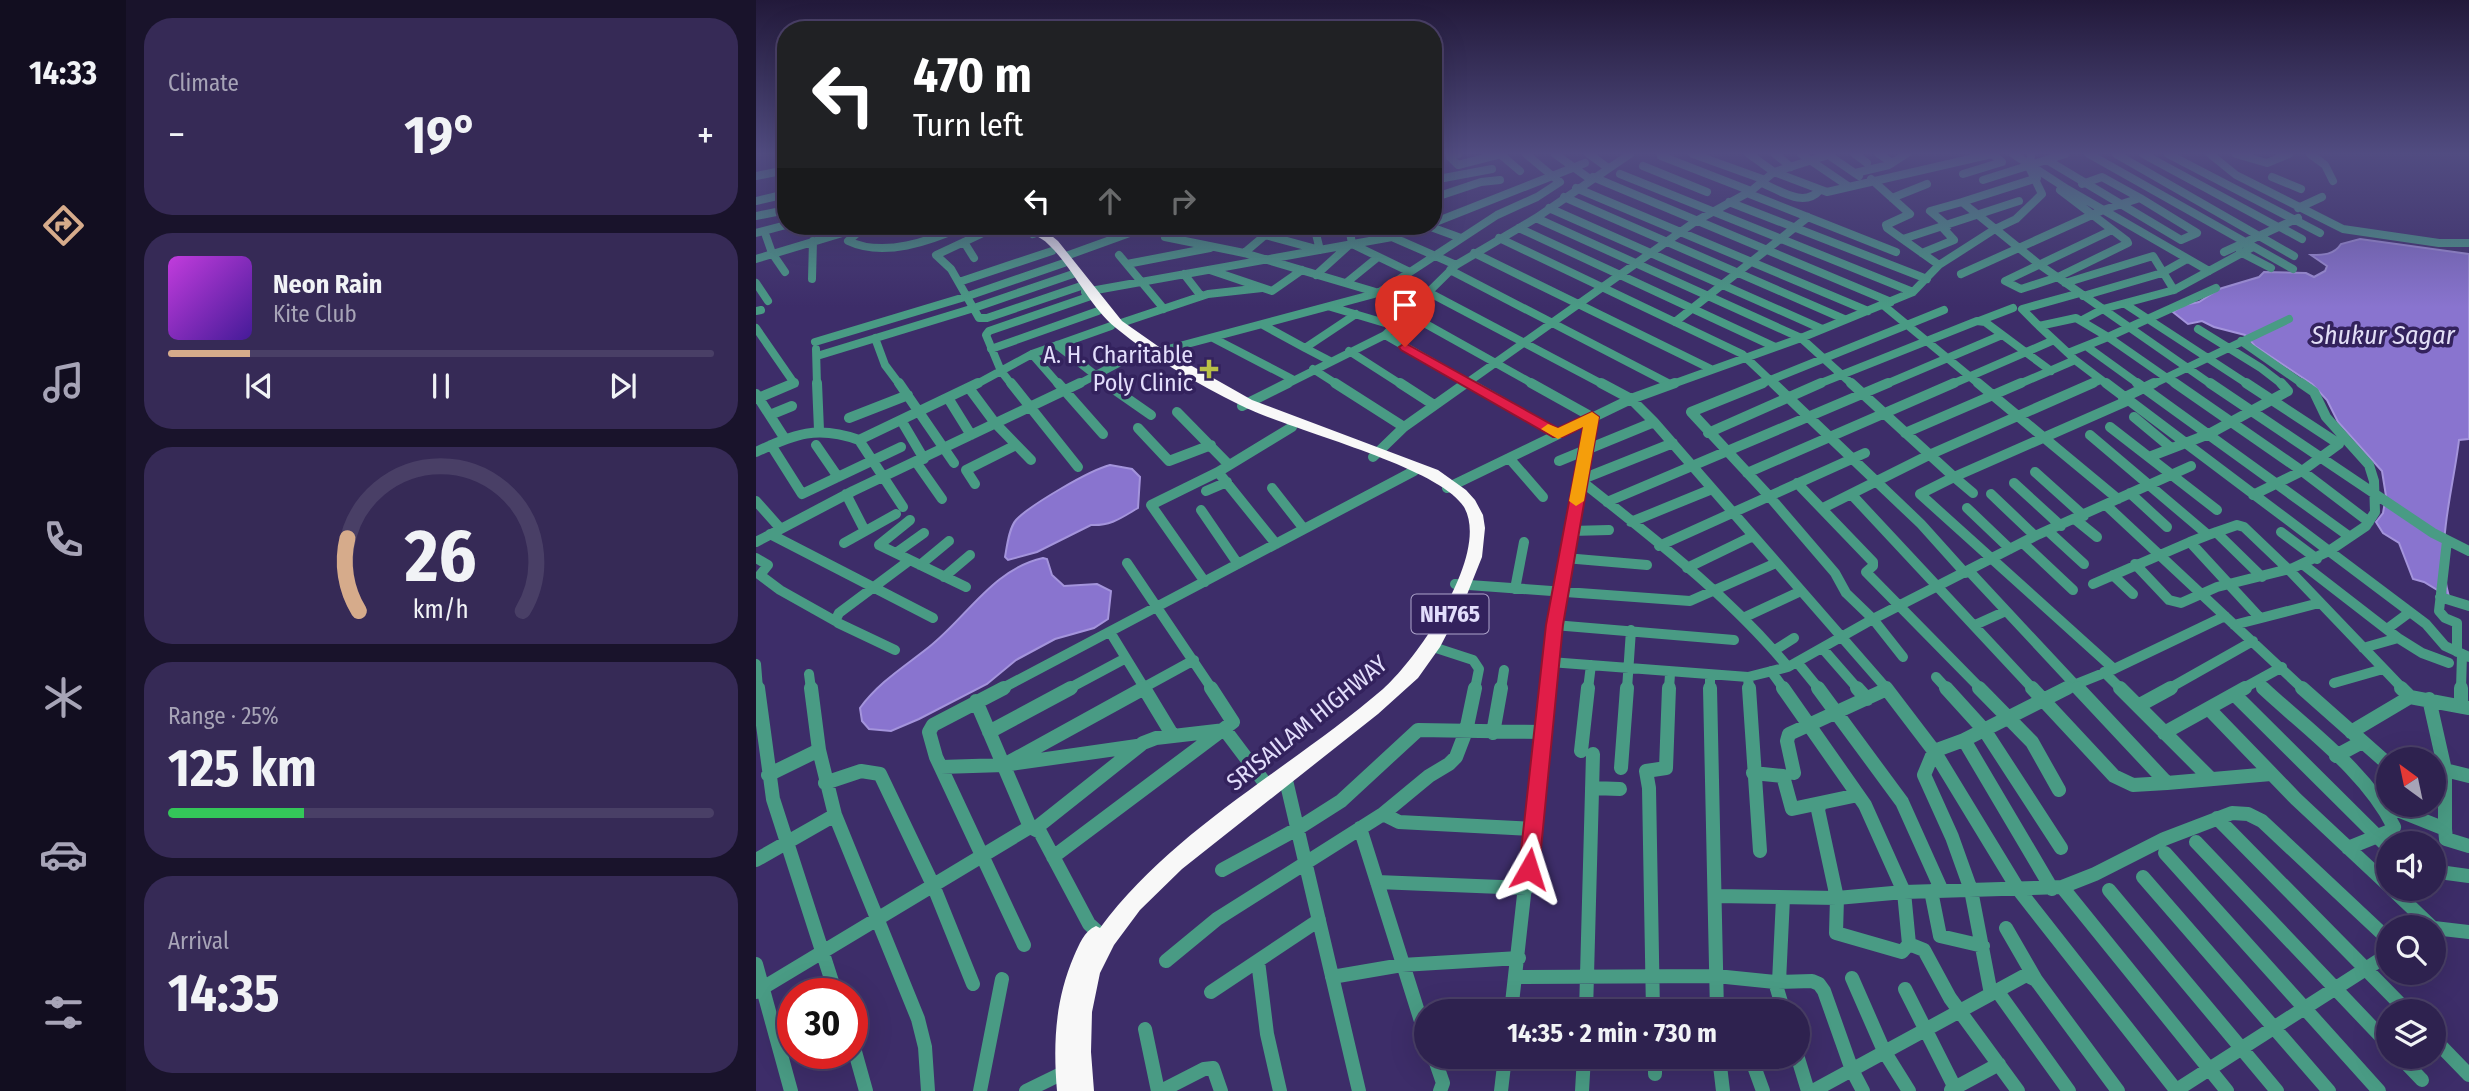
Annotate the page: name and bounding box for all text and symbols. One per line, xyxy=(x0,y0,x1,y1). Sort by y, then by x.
text: 470 m xyxy=(913,46,1032,105)
icon: left xyxy=(798,49,889,140)
text: 14:33 xyxy=(29,54,97,92)
text: Climate xyxy=(168,69,239,97)
text: 19° xyxy=(404,104,478,167)
text: Turn left xyxy=(913,106,1023,144)
text: − xyxy=(168,112,185,158)
text: + xyxy=(697,112,714,158)
icon: left xyxy=(1018,182,1056,220)
icon: ahead xyxy=(1091,182,1129,220)
icon: right xyxy=(1164,182,1202,220)
icon: directions xyxy=(39,201,88,250)
text: Neon Rain xyxy=(273,269,382,300)
pin xyxy=(1375,275,1435,347)
icon: arrive xyxy=(1386,286,1424,324)
text: Kite Club xyxy=(273,300,357,328)
water label: Shukur Sagar xyxy=(2310,320,2456,351)
place label: A. H. Charitable Poly Clinic xyxy=(1043,341,1193,397)
icon: music xyxy=(39,358,88,407)
marker: A. H. Charitable Poly Clinic xyxy=(1199,359,1219,379)
icon: previous xyxy=(240,367,278,405)
icon: pause xyxy=(422,367,460,405)
icon: next xyxy=(604,367,642,405)
text: 26 xyxy=(404,514,477,601)
icon: phone xyxy=(39,515,88,564)
road number: NH765 xyxy=(1412,594,1488,634)
text: km/h xyxy=(413,595,469,625)
street label: SRISAILAM HIGHWAY xyxy=(1221,650,1393,796)
icon: climate xyxy=(39,673,88,722)
text: Range · 25% xyxy=(168,702,279,730)
text: 125 km xyxy=(168,737,317,800)
north arrow xyxy=(2376,747,2446,817)
map controls xyxy=(2376,747,2446,1069)
icon: car xyxy=(39,830,88,879)
button: sound xyxy=(2376,831,2446,901)
position arrow xyxy=(1492,832,1566,906)
button: search xyxy=(2376,915,2446,985)
text: Arrival xyxy=(168,927,229,955)
text: 14:35 xyxy=(168,962,280,1025)
speed limit sign: 30 xyxy=(777,978,868,1069)
icon: filters xyxy=(39,988,88,1037)
button: layers xyxy=(2376,999,2446,1069)
text: 14:35 · 2 min · 730 m xyxy=(1507,1018,1717,1049)

